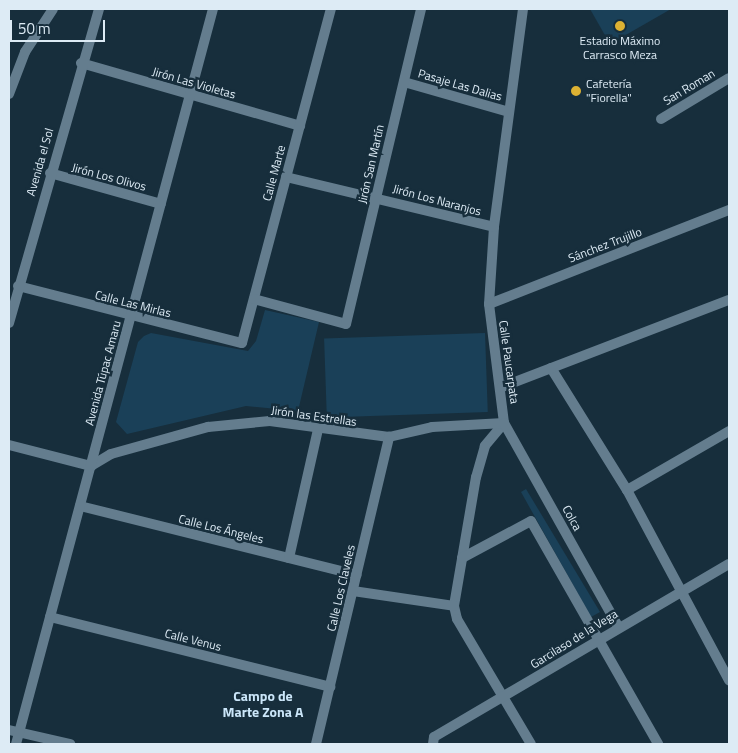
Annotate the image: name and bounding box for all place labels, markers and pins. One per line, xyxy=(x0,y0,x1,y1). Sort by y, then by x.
marker: Estadio Máximo Carrasco Meza xyxy=(614,20,626,32)
place label: Estadio Máximo Carrasco Meza xyxy=(580,34,660,62)
place label: Cafetería "Fiorella" xyxy=(586,77,632,105)
marker: Cafetería "Fiorella" xyxy=(570,85,582,97)

